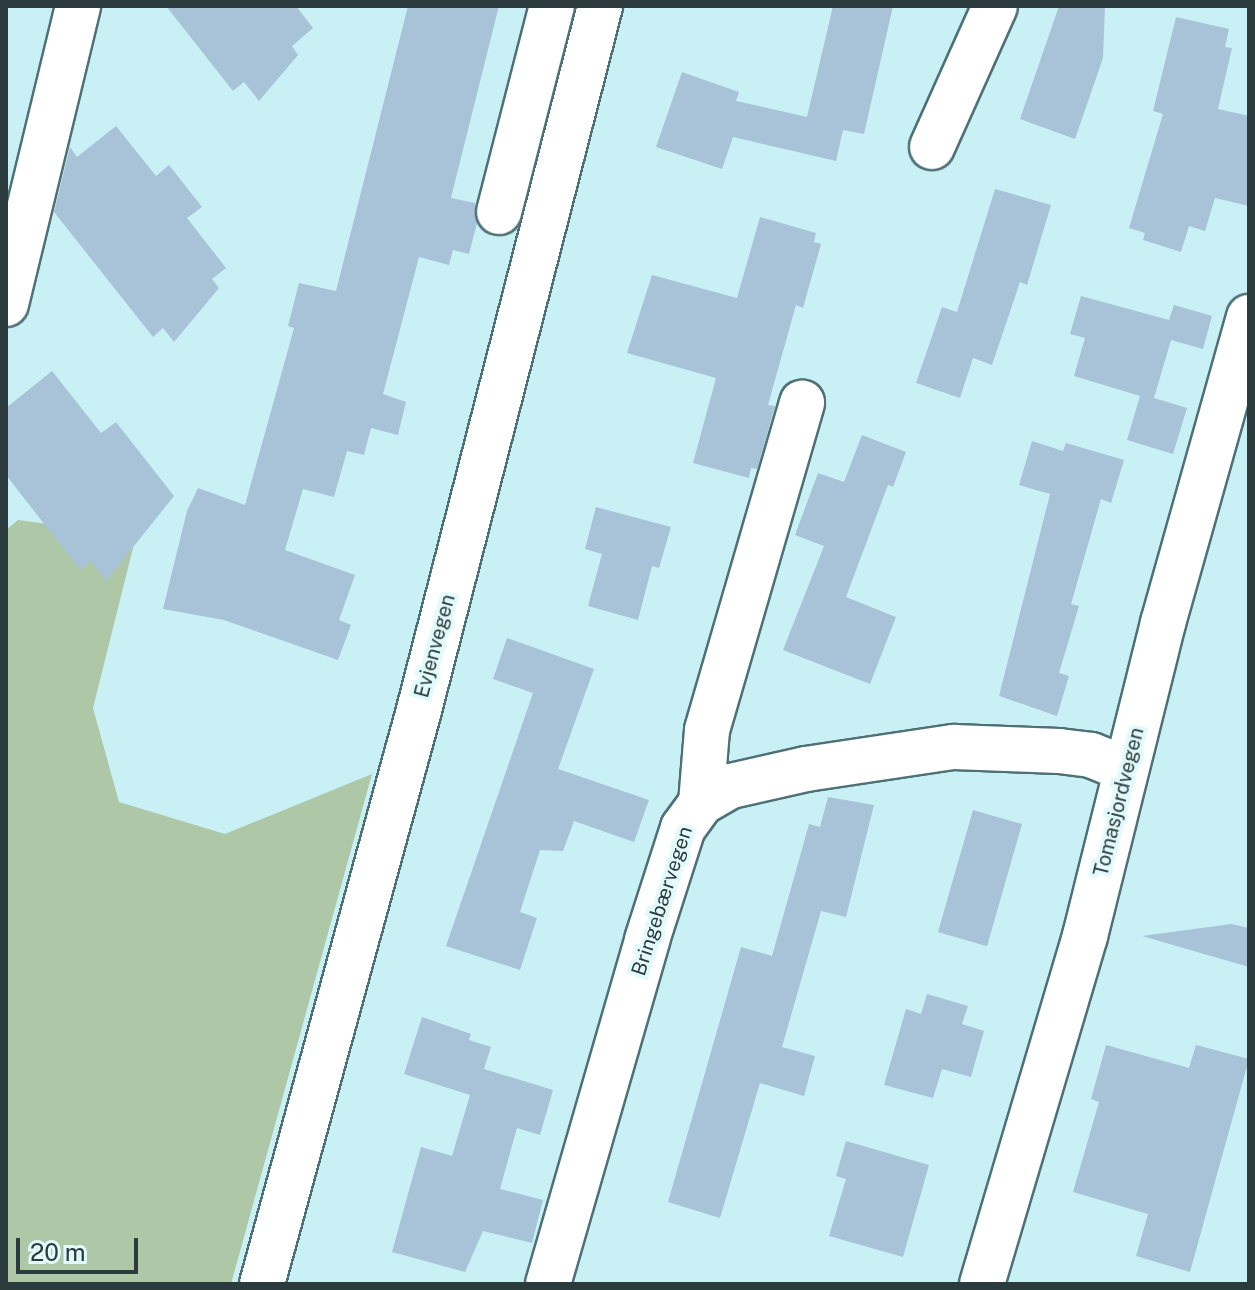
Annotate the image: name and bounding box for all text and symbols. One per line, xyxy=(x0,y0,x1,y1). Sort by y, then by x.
street label: Evjenvegen xyxy=(410,592,460,700)
street label: Tomasjordvegen xyxy=(1089,725,1149,879)
street label: Bringebærvegen xyxy=(627,823,697,979)
scale bar xyxy=(20,1222,142,1272)
text: 20 m xyxy=(30,1238,86,1266)

